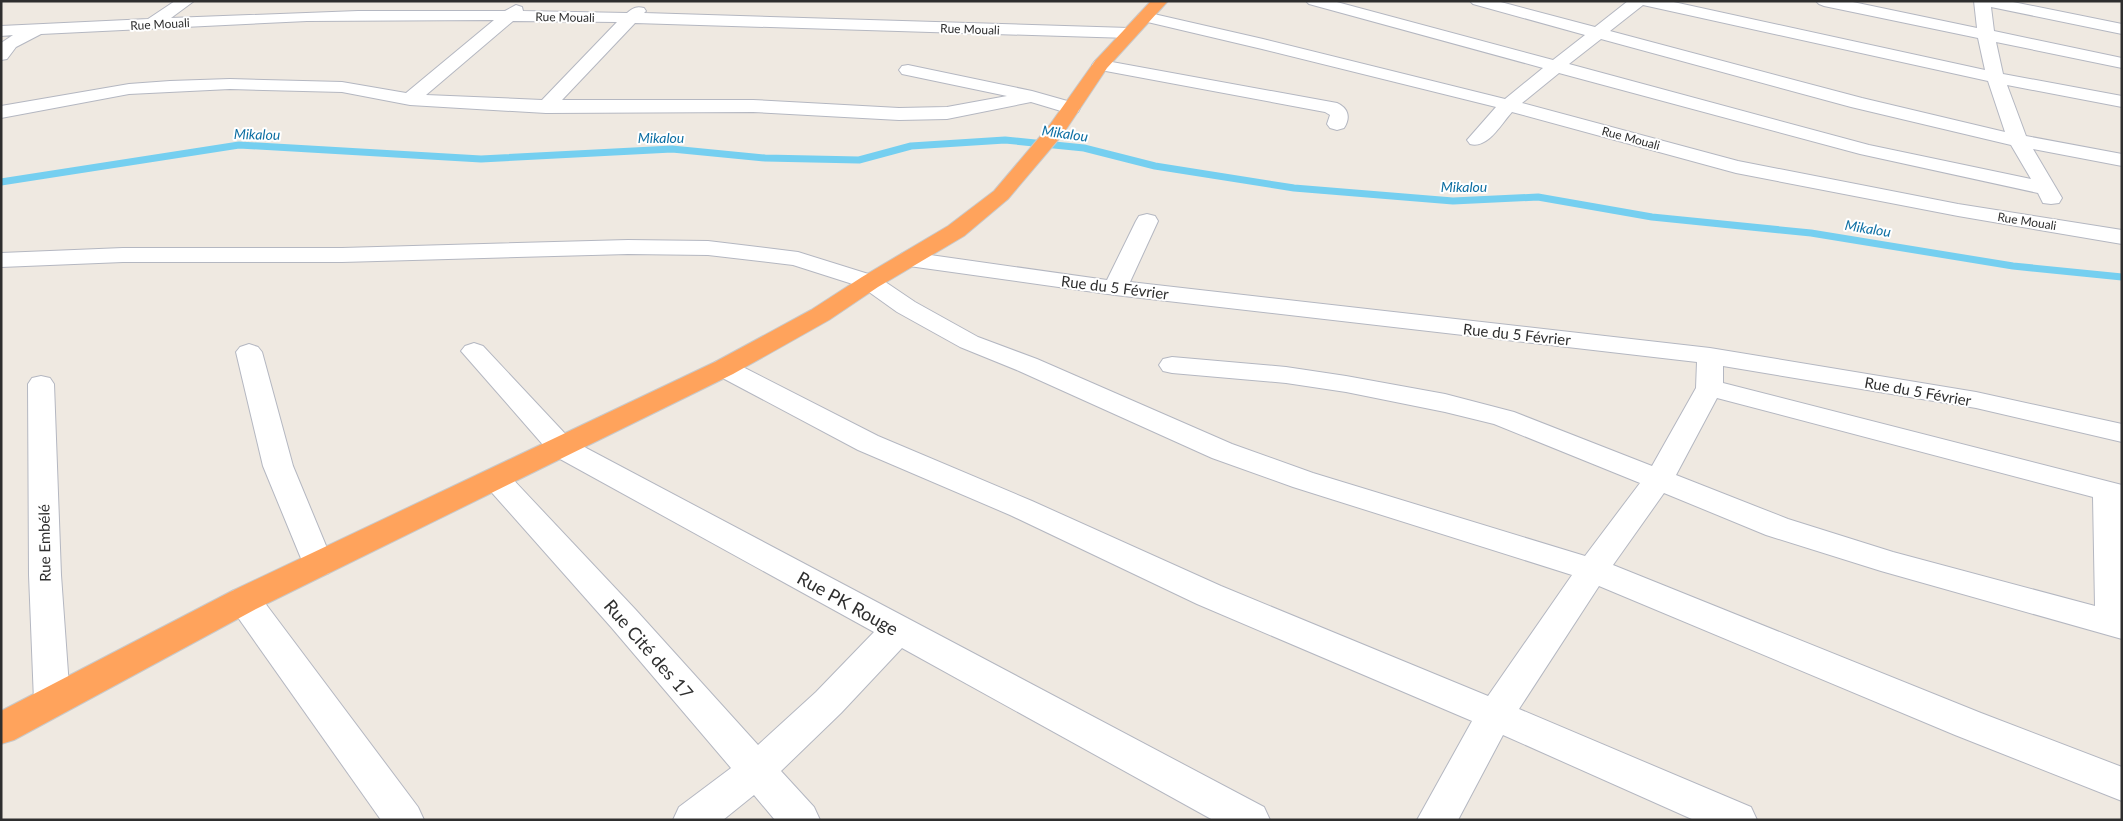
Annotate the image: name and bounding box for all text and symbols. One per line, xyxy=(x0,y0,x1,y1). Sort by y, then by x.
street label: Rue Mouali xyxy=(535,9,595,25)
street label: Rue Mouali xyxy=(130,15,190,33)
street label: Rue Mouali xyxy=(940,20,1000,38)
water label: Mikalou xyxy=(1041,121,1089,145)
street label: Rue Mouali xyxy=(1600,123,1662,153)
water label: Mikalou xyxy=(234,125,280,143)
water label: Mikalou xyxy=(638,129,684,146)
water label: Mikalou xyxy=(1441,178,1487,195)
street label: Rue Mouali xyxy=(1996,209,2058,233)
water label: Mikalou xyxy=(1844,216,1892,240)
street label: Rue du 5 Février xyxy=(1060,271,1170,303)
street label: Rue du 5 Février xyxy=(1462,319,1572,349)
street label: Rue du 5 Février xyxy=(1863,373,1973,409)
street label: Rue Embélé xyxy=(34,504,54,582)
street label: Rue PK Rouge xyxy=(794,566,902,640)
street label: Rue Cité des 17 xyxy=(600,595,698,703)

